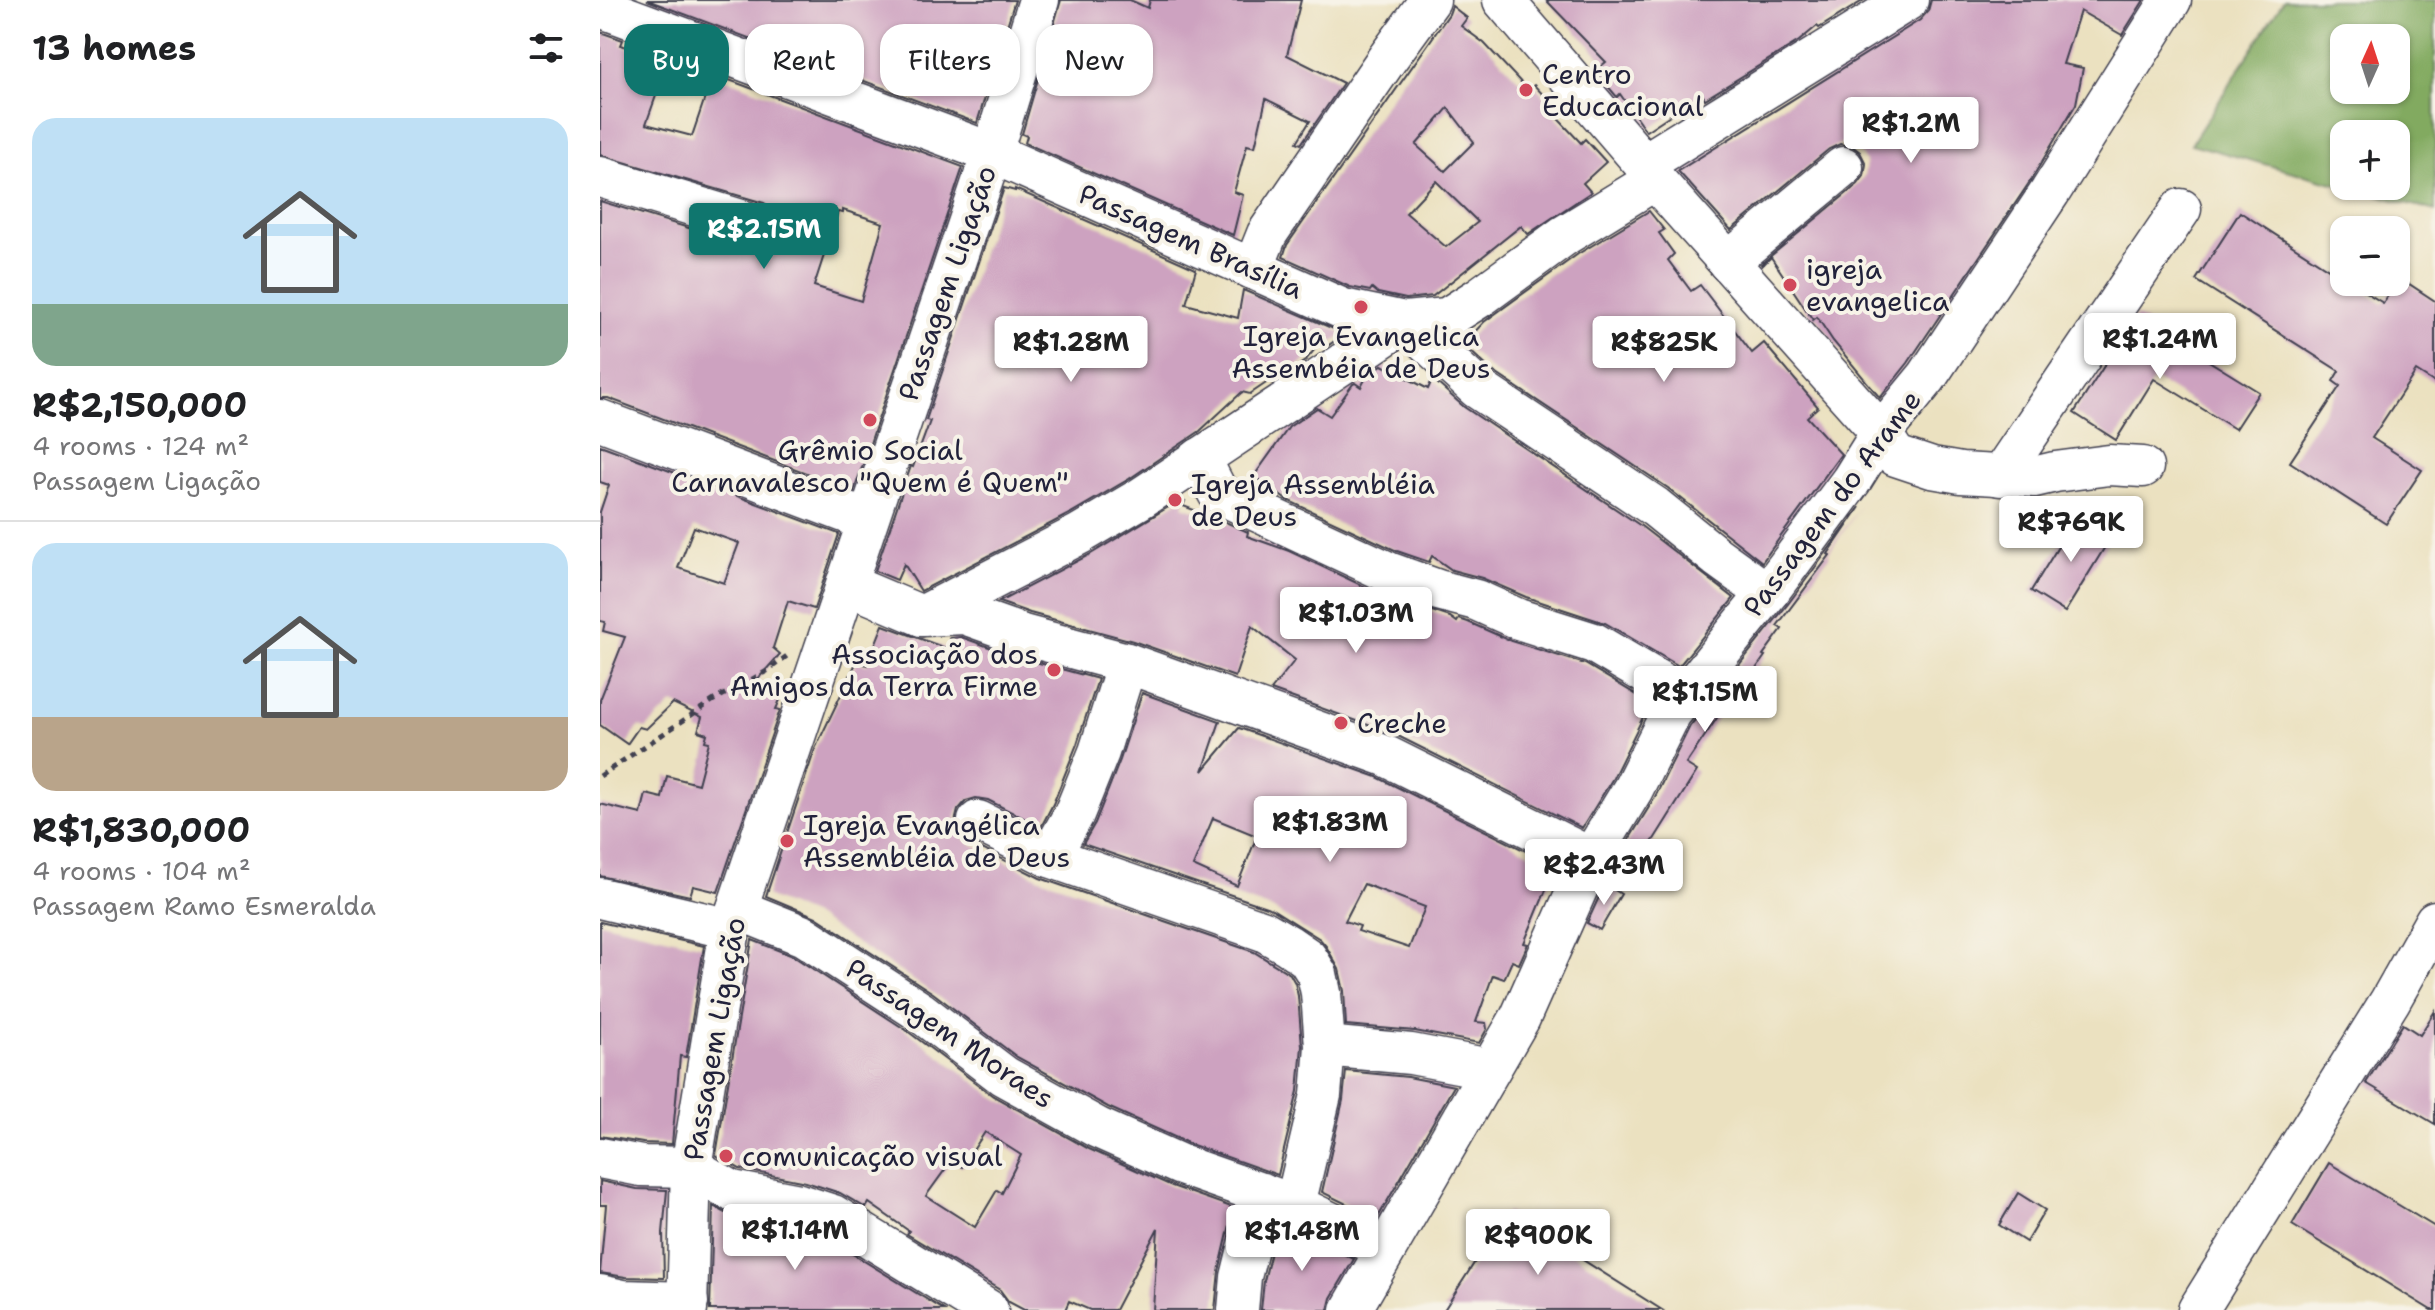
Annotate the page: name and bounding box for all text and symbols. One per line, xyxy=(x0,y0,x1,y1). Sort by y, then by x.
chip: Buy xyxy=(624,24,729,96)
chip: Rent xyxy=(745,24,864,96)
chip: Filters xyxy=(880,24,1020,96)
chip: New xyxy=(1036,24,1153,96)
north arrow xyxy=(2330,24,2410,104)
map controls xyxy=(2330,24,2410,296)
text: 13 homes xyxy=(32,25,196,71)
icon: filters xyxy=(524,26,568,70)
place label: Centro Educacional xyxy=(1542,55,1704,125)
marker: Centro Educacional xyxy=(1517,81,1535,99)
pin: R$1.2M xyxy=(1846,97,1976,165)
text: R$1.2M xyxy=(1862,105,1960,140)
button: + xyxy=(2330,120,2410,200)
street label: Passagem Ligação xyxy=(889,160,1005,406)
icon: home xyxy=(228,170,372,314)
street label: Passagem Brasília xyxy=(1073,174,1309,308)
pin: R$2.15M xyxy=(690,203,838,271)
text: R$2.15M xyxy=(707,211,821,246)
button: − xyxy=(2330,216,2410,296)
place label: igreja evangelica xyxy=(1806,250,1949,320)
marker: igreja evangelica xyxy=(1781,276,1799,294)
marker: Igreja Evangelica Assembéia de Deus xyxy=(1352,298,1370,316)
pin: R$1.24M xyxy=(2086,313,2234,381)
pin: R$1.28M xyxy=(997,316,1145,384)
pin: R$825K xyxy=(1599,316,1729,384)
place label: Igreja Evangelica Assembéia de Deus xyxy=(1231,317,1491,387)
text: R$1.24M xyxy=(2102,321,2218,356)
text: R$1.28M xyxy=(1013,324,1129,359)
text: R$825K xyxy=(1611,324,1717,359)
text: R$2,150,000 xyxy=(32,382,247,428)
street label: Passagem do Arame xyxy=(1734,382,1930,624)
marker: Grêmio Social Carnavalesco "Quem é Quem" xyxy=(861,411,879,429)
text: 4 rooms · 124 m² xyxy=(32,428,249,463)
place label: Grêmio Social Carnavalesco "Quem é Quem" xyxy=(671,431,1069,501)
text: Passagem Ligação xyxy=(32,463,261,498)
place label: Igreja Assembléia de Deus xyxy=(1191,465,1435,535)
marker: Igreja Assembléia de Deus xyxy=(1166,491,1184,509)
pin: R$769K xyxy=(2006,496,2136,564)
text: R$769K xyxy=(2017,504,2125,539)
pin: R$1.03M xyxy=(1282,587,1430,655)
icon: home xyxy=(228,595,372,739)
text: R$1.03M xyxy=(1298,595,1414,630)
place label: Associação dos Amigos da Terra Firme xyxy=(730,635,1038,705)
marker: Associação dos Amigos da Terra Firme xyxy=(1045,661,1063,679)
pin: R$1.15M xyxy=(1631,666,1779,734)
text: R$1.15M xyxy=(1652,674,1758,709)
place label: Creche xyxy=(1357,704,1447,742)
marker: Creche xyxy=(1332,714,1350,732)
pin: R$1.83M xyxy=(1256,796,1404,864)
text: R$1.83M xyxy=(1272,804,1388,839)
place label: Igreja Evangélica Assembléia de Deus xyxy=(803,806,1070,876)
text: R$1,830,000 xyxy=(32,807,250,853)
marker: Igreja Evangélica Assembléia de Deus xyxy=(778,832,796,850)
pin: R$2.43M xyxy=(1530,839,1678,907)
text: R$2.43M xyxy=(1543,847,1665,882)
text: 4 rooms · 104 m² xyxy=(32,853,251,888)
text: Passagem Ramo Esmeralda xyxy=(32,888,376,923)
street label: Passagem Ligação xyxy=(674,914,754,1164)
street label: Passagem Moraes xyxy=(838,949,1062,1117)
place label: comunicação visual xyxy=(742,1137,1003,1175)
marker: comunicação visual xyxy=(717,1147,735,1165)
pin: R$1.14M xyxy=(721,1204,869,1272)
pin: R$1.48M xyxy=(1228,1205,1376,1273)
pin: R$900K xyxy=(1473,1209,1603,1277)
text: R$1.14M xyxy=(741,1212,849,1247)
text: R$1.48M xyxy=(1244,1213,1360,1248)
text: R$900K xyxy=(1484,1217,1592,1252)

